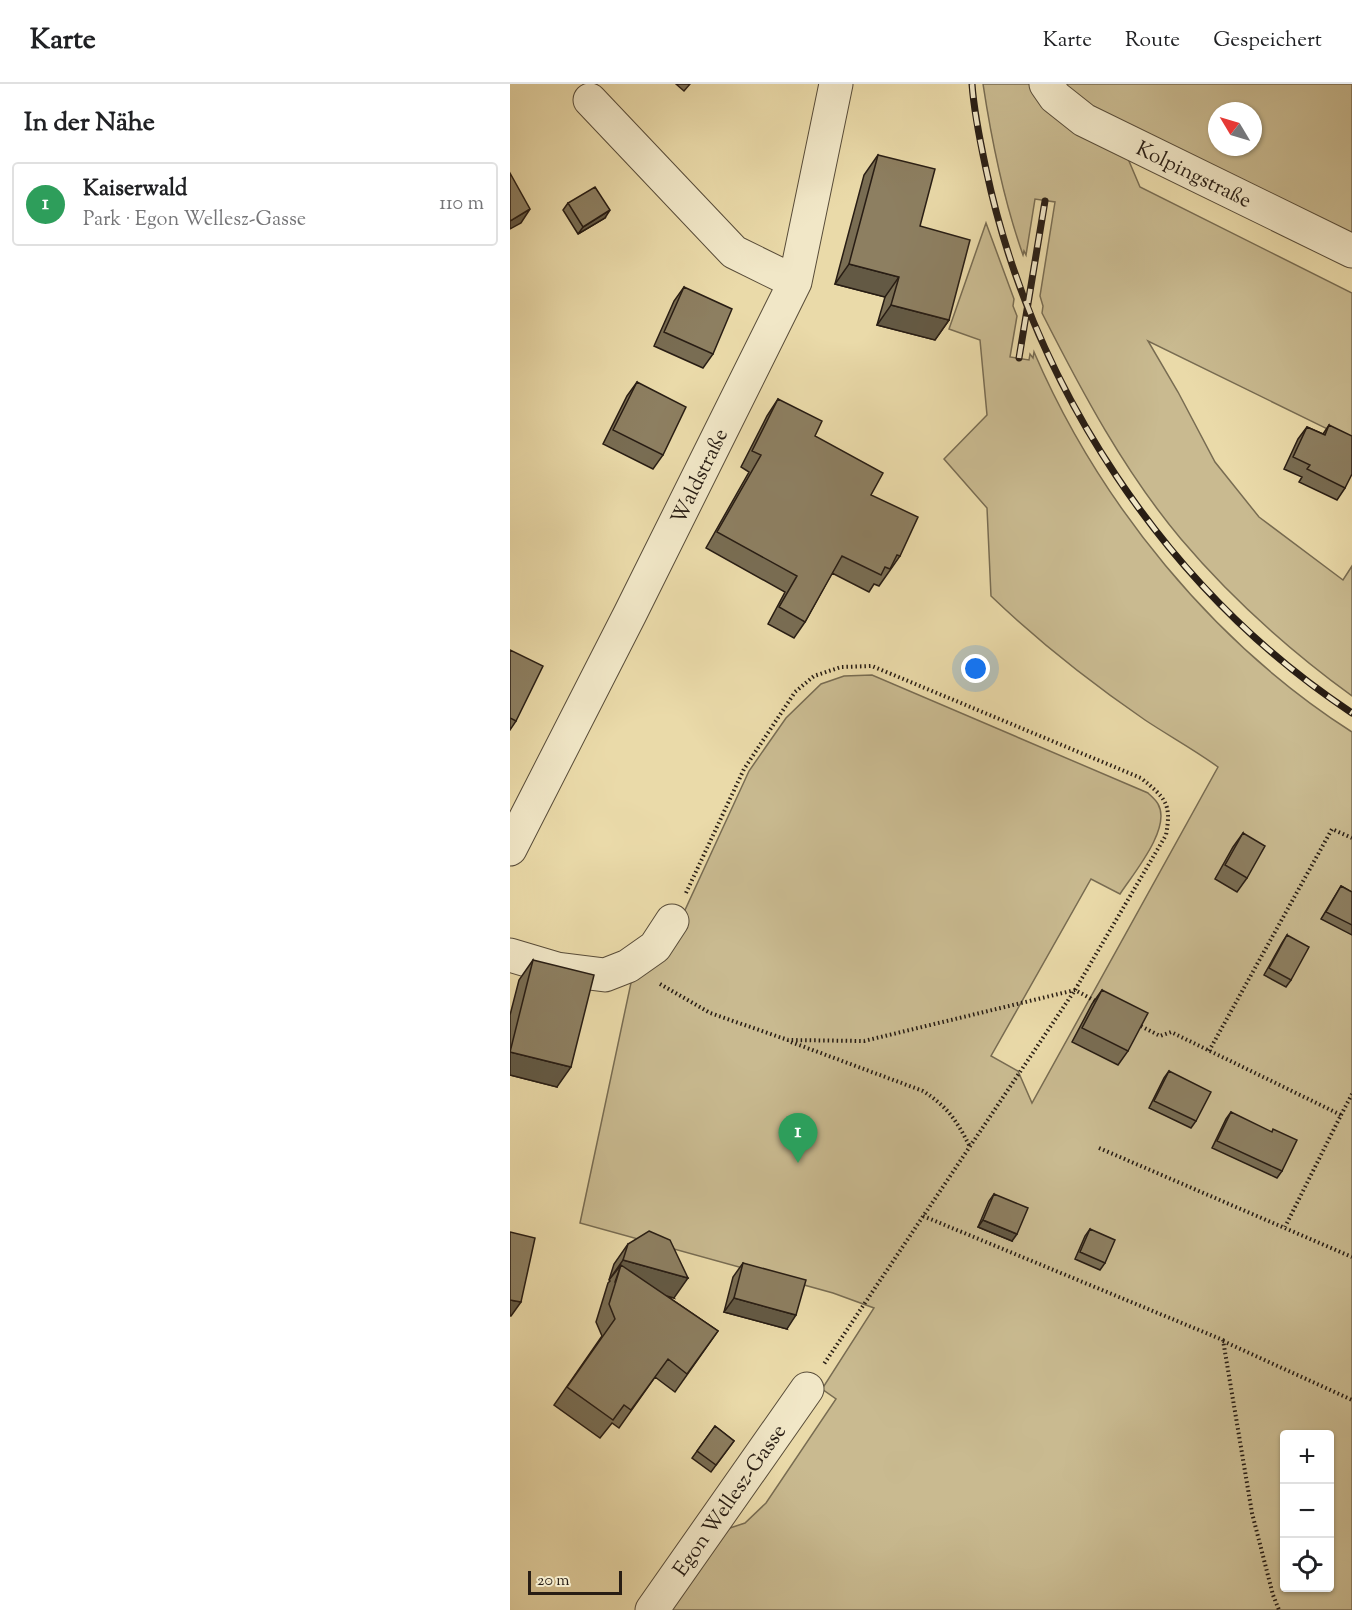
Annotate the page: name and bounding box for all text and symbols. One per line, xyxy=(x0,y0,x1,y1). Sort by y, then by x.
text: Karte xyxy=(30,21,96,61)
text: Karte xyxy=(1043,26,1092,56)
text: Route xyxy=(1125,26,1180,56)
text: Gespeichert xyxy=(1213,26,1322,56)
north arrow xyxy=(1208,102,1262,156)
text: In der Nähe xyxy=(24,105,155,142)
street label: Kolpingstraße xyxy=(1130,135,1256,217)
text: Kaiserwald xyxy=(83,174,187,206)
text: 1 xyxy=(42,190,49,219)
text: 110 m xyxy=(439,190,484,219)
text: Park · Egon Wellesz-Gasse xyxy=(83,206,306,235)
street label: Waldstraße xyxy=(665,424,737,530)
your location xyxy=(961,654,990,683)
pin: 1 xyxy=(778,1114,818,1163)
street label: Egon Wellesz-Gasse xyxy=(667,1419,795,1583)
map controls xyxy=(1280,1430,1334,1592)
button: + xyxy=(1280,1430,1334,1484)
button: − xyxy=(1280,1484,1334,1538)
button: locate xyxy=(1280,1538,1334,1592)
scale bar xyxy=(528,1568,622,1596)
text: 20 m xyxy=(537,1570,570,1593)

